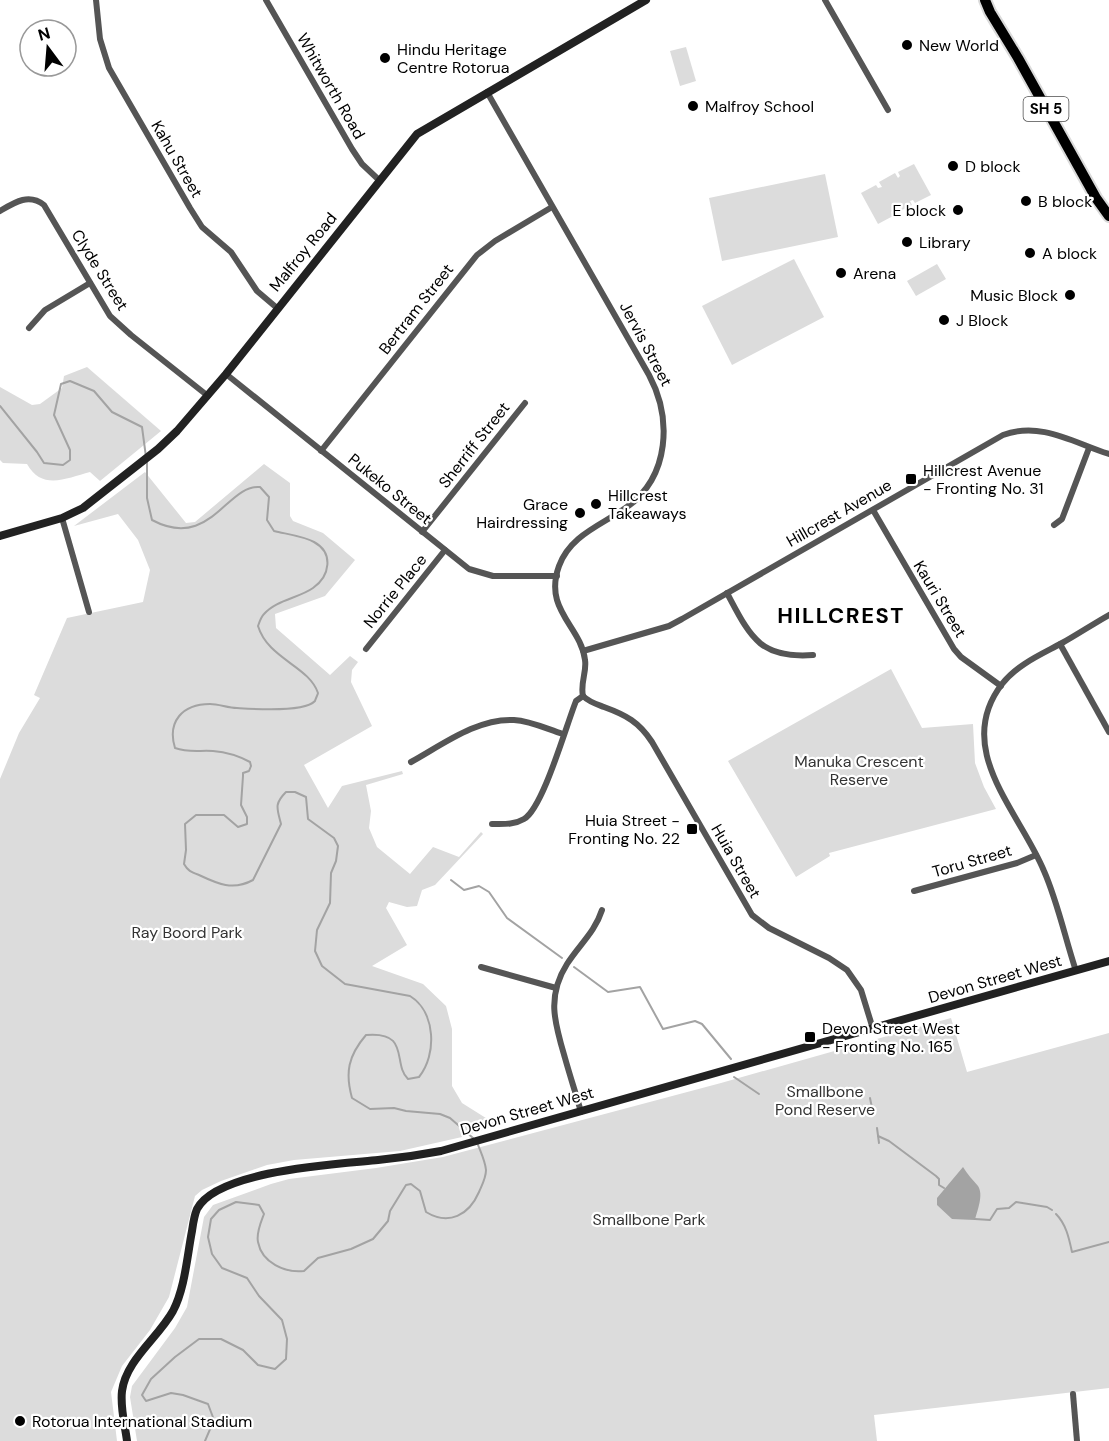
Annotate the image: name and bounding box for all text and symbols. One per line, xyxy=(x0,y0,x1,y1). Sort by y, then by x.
north arrow xyxy=(18,18,78,78)
text: N xyxy=(35,22,53,46)
street label: Whitworth Road xyxy=(292,29,370,143)
place label: New World xyxy=(919,35,999,56)
marker: New World xyxy=(900,38,914,52)
place label: Hindu Heritage Centre Rotorua xyxy=(397,39,510,78)
marker: Hindu Heritage Centre Rotorua xyxy=(378,51,392,65)
place label: Malfroy School xyxy=(705,96,814,117)
road number: SH 5 xyxy=(1024,97,1068,121)
marker: Malfroy School xyxy=(686,99,700,113)
street label: Kahu Street xyxy=(146,117,208,201)
place label: D block xyxy=(965,156,1021,177)
marker: D block xyxy=(946,159,960,173)
place label: B block xyxy=(1038,191,1092,212)
marker: B block xyxy=(1019,194,1033,208)
place label: E block xyxy=(892,200,946,221)
marker: E block xyxy=(951,203,965,217)
street label: Malfroy Road xyxy=(265,208,341,296)
street label: Clyde Street xyxy=(67,225,133,315)
place label: Library xyxy=(919,232,971,253)
marker: Library xyxy=(900,235,914,249)
place label: A block xyxy=(1042,243,1097,264)
marker: A block xyxy=(1023,246,1037,260)
street label: Bertram Street xyxy=(374,259,458,359)
place label: Arena xyxy=(853,263,896,284)
marker: Arena xyxy=(834,266,848,280)
place label: Music Block xyxy=(970,285,1058,306)
marker: Music Block xyxy=(1063,288,1077,302)
street label: Jervis Street xyxy=(615,298,677,390)
place label: J Block xyxy=(956,310,1008,331)
marker: J Block xyxy=(937,313,951,327)
street label: Sherriff Street xyxy=(434,398,514,492)
street label: Pukeko Street xyxy=(344,449,436,529)
place label: Hillcrest Avenue - Fronting No. 31 xyxy=(923,460,1043,499)
marker: Hillcrest Avenue - Fronting No. 31 xyxy=(904,472,918,486)
street label: Hillcrest Avenue xyxy=(783,474,895,552)
place label: Hillcrest Takeaways xyxy=(608,485,686,524)
place label: Grace Hairdressing xyxy=(476,494,568,533)
marker: Hillcrest Takeaways xyxy=(589,497,603,511)
marker: Grace Hairdressing xyxy=(573,506,587,520)
street label: Norrie Place xyxy=(359,550,431,632)
street label: Kauri Street xyxy=(909,557,971,641)
district label: HILLCREST xyxy=(777,601,905,630)
park label: Manuka Crescent Reserve xyxy=(794,751,924,790)
place label: Huia Street - Fronting No. 22 xyxy=(568,810,680,849)
street label: Huia Street xyxy=(706,820,766,902)
marker: Huia Street - Fronting No. 22 xyxy=(685,822,699,836)
street label: Toru Street xyxy=(930,840,1014,882)
park label: Ray Boord Park xyxy=(131,922,243,943)
street label: Devon Street West xyxy=(926,950,1064,1008)
place label: Devon Street West - Fronting No. 165 xyxy=(822,1018,960,1057)
marker: Devon Street West - Fronting No. 165 xyxy=(803,1030,817,1044)
park label: Smallbone Pond Reserve xyxy=(775,1081,875,1120)
street label: Devon Street West xyxy=(458,1082,596,1140)
park label: Smallbone Park xyxy=(592,1209,706,1230)
place label: Rotorua International Stadium xyxy=(32,1411,252,1432)
marker: Rotorua International Stadium xyxy=(13,1414,27,1428)

